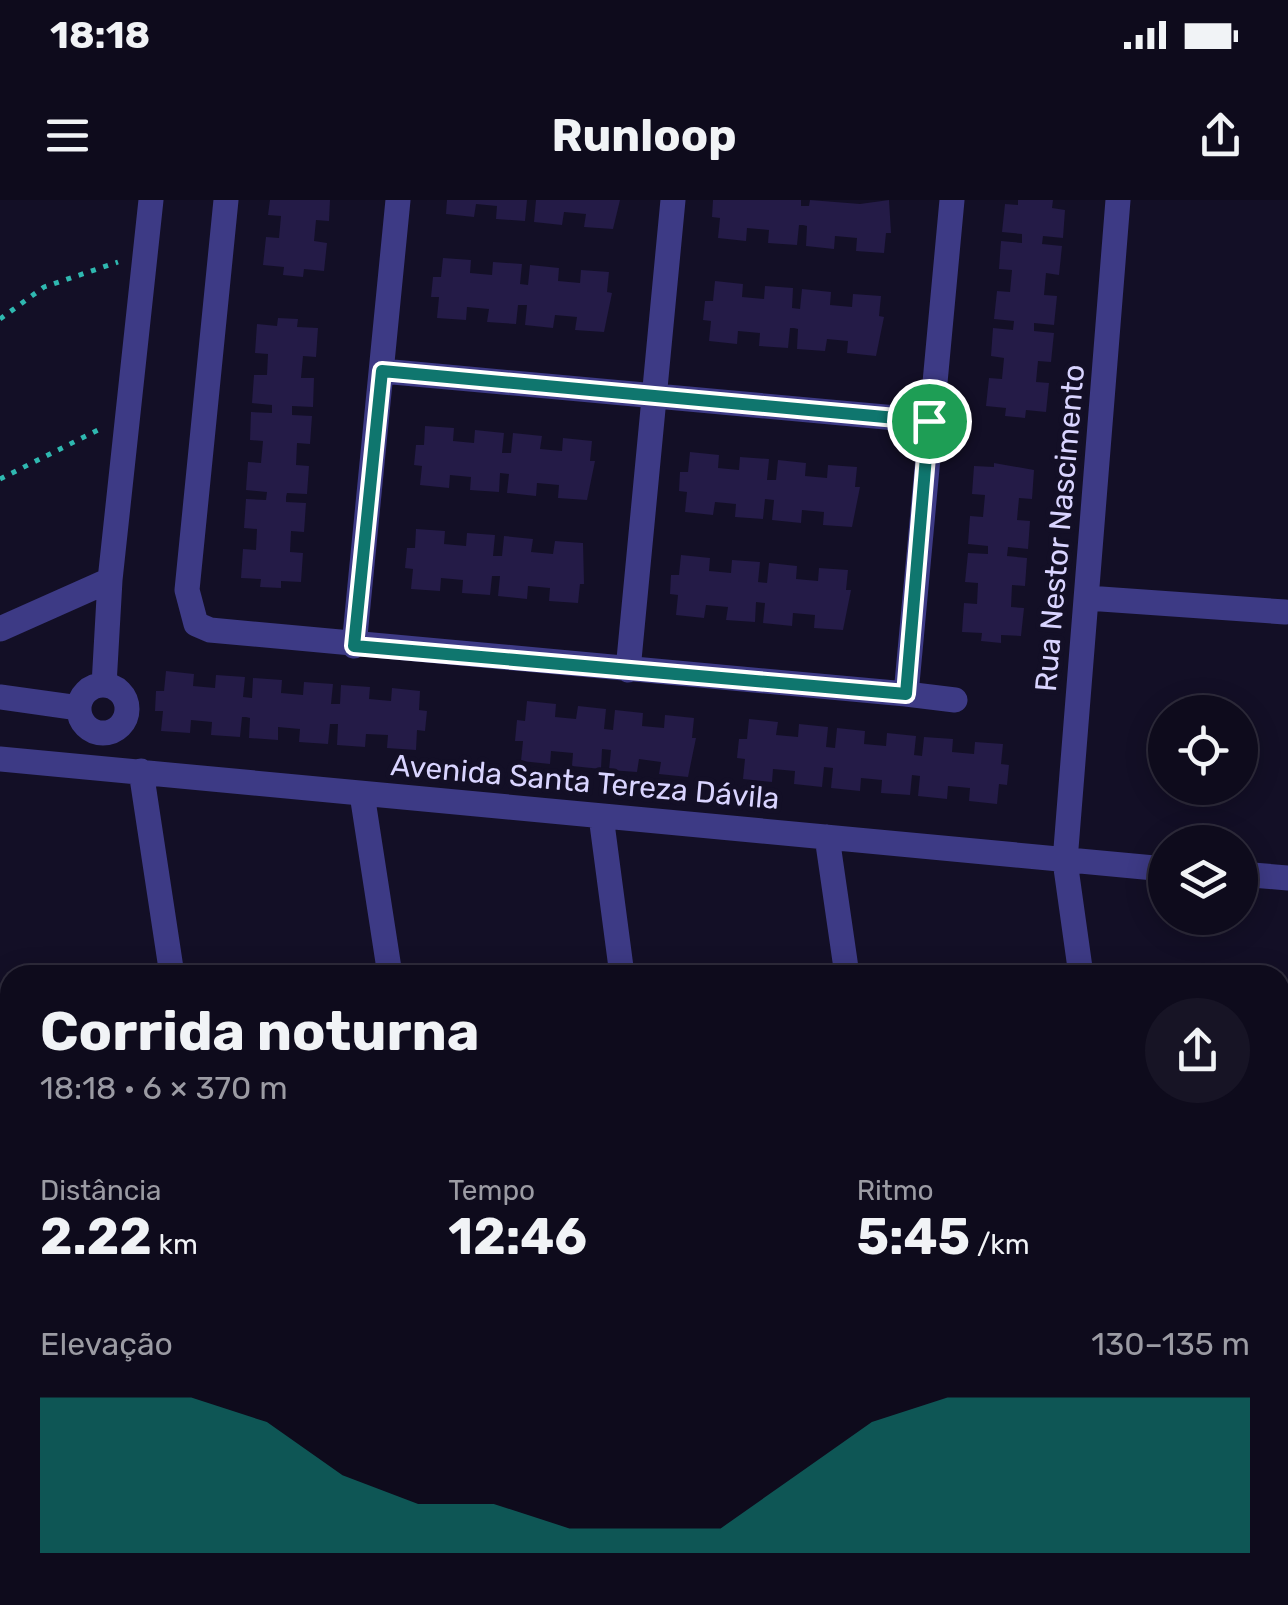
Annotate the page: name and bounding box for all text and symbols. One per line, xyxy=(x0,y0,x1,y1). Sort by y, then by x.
text: 18:18 xyxy=(50,12,150,58)
icon: menu xyxy=(40,108,95,163)
icon: share xyxy=(1193,108,1248,163)
text: Runloop xyxy=(551,109,737,162)
street label: Rua Nestor Nascimento xyxy=(1028,363,1092,693)
pin xyxy=(887,379,972,464)
icon: arrive xyxy=(902,394,957,449)
map controls xyxy=(1148,695,1258,935)
button: locate xyxy=(1148,695,1258,805)
street label: Avenida Santa Tereza Dávila xyxy=(389,747,781,817)
button: layers xyxy=(1148,825,1258,935)
button: share xyxy=(1145,998,1250,1103)
text: Corrida noturna xyxy=(40,999,479,1064)
text: 18:18 · 6 × 370 m xyxy=(40,1069,288,1107)
text: Distância xyxy=(40,1174,161,1207)
text: Tempo xyxy=(448,1174,535,1207)
text: Ritmo xyxy=(857,1174,934,1207)
text: 2.22 xyxy=(40,1207,152,1267)
text: 12:46 xyxy=(448,1207,587,1267)
text: 5:45 xyxy=(857,1207,970,1267)
text: km xyxy=(152,1228,198,1261)
text: /km xyxy=(970,1228,1030,1261)
text: Elevação xyxy=(40,1325,173,1363)
text: 130–135 m xyxy=(1091,1325,1250,1363)

